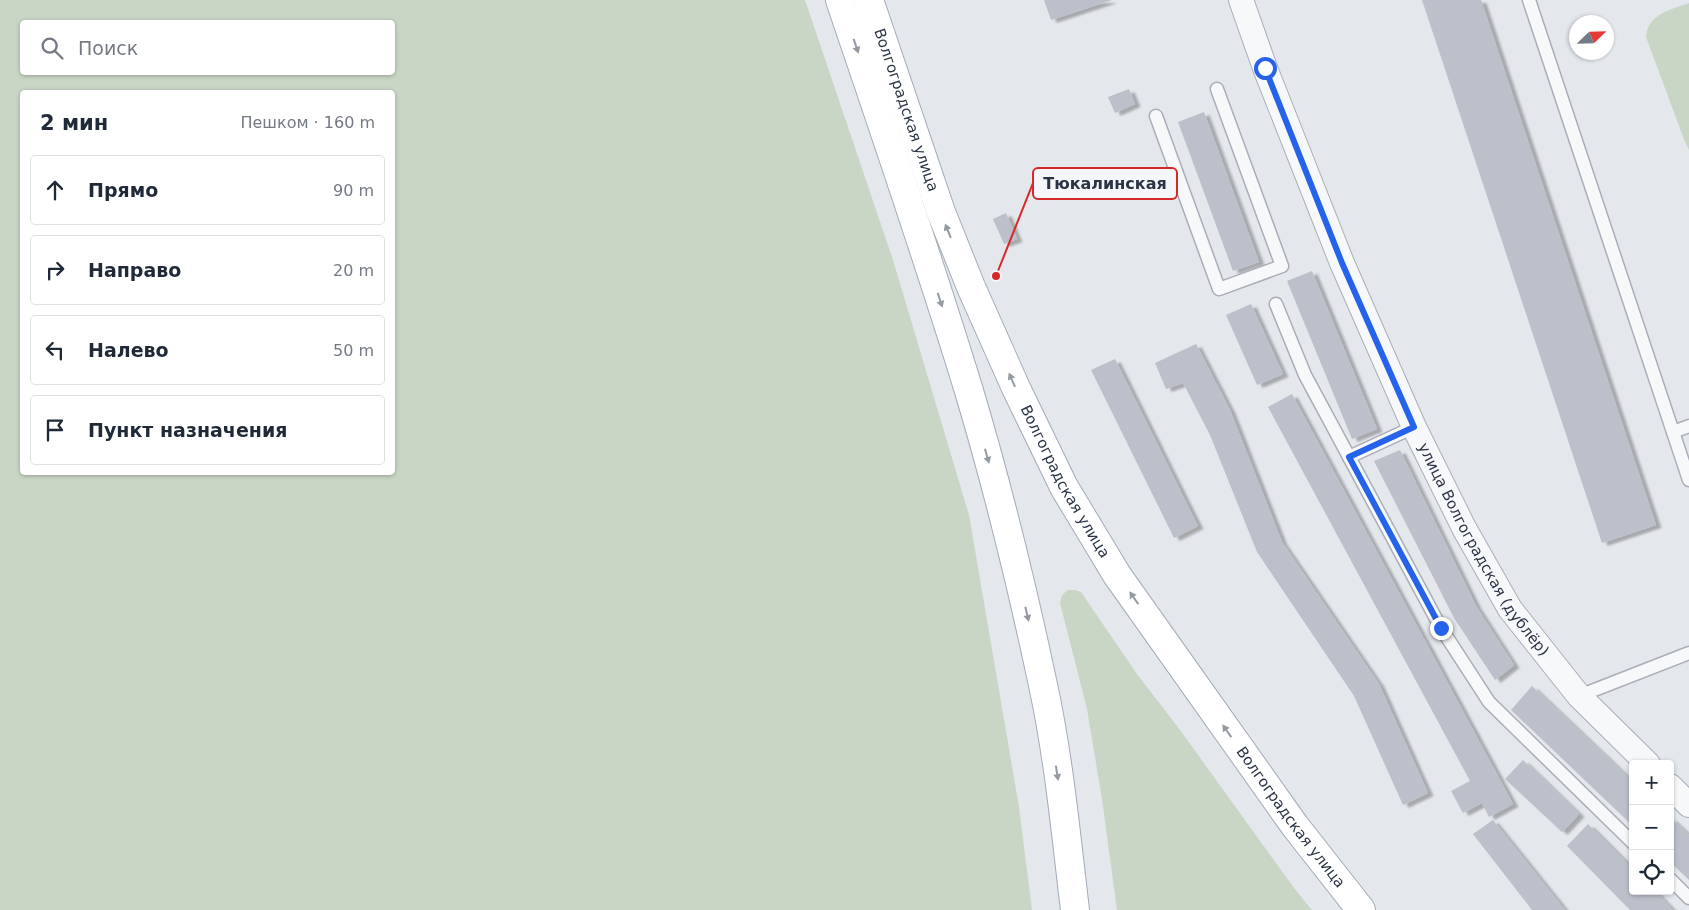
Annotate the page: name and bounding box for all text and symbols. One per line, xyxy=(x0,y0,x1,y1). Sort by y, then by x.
north arrow xyxy=(1569,15,1614,60)
search box xyxy=(20,20,395,75)
street label: Волгоградская улица xyxy=(870,26,942,194)
icon: search xyxy=(38,34,66,62)
text: Поиск xyxy=(78,37,138,59)
one-way arrow xyxy=(852,39,860,54)
route start xyxy=(1254,57,1277,80)
text: 2 мин xyxy=(40,111,108,135)
text: Пешком · 160 m xyxy=(240,113,375,132)
callout: Тюкалинская xyxy=(1033,168,1177,199)
text: Тюкалинская xyxy=(1043,174,1167,193)
icon: ahead xyxy=(41,176,69,204)
text: Прямо xyxy=(88,179,158,201)
text: 90 m xyxy=(333,181,374,200)
one-way arrow xyxy=(944,224,952,238)
icon: right xyxy=(41,256,69,284)
text: Направо xyxy=(88,259,181,281)
text: 20 m xyxy=(333,261,374,280)
one-way arrow xyxy=(937,293,944,308)
icon: left xyxy=(41,336,69,364)
text: Налево xyxy=(88,339,169,361)
text: 50 m xyxy=(333,341,374,360)
one-way arrow xyxy=(1008,373,1016,387)
street label: Волгоградская улица xyxy=(1017,402,1114,561)
icon: arrive xyxy=(41,416,69,444)
text: Пункт назначения xyxy=(88,419,287,441)
street label: улица Волгоградская (дублёр) xyxy=(1414,440,1553,660)
one-way arrow xyxy=(983,448,991,464)
one-way arrow xyxy=(1128,592,1139,605)
one-way arrow xyxy=(1023,606,1031,621)
route end xyxy=(1430,617,1453,640)
one-way arrow xyxy=(1222,725,1233,738)
street label: Волгоградская улица xyxy=(1233,743,1349,891)
map controls xyxy=(1629,760,1674,895)
button: + xyxy=(1629,760,1674,805)
one-way arrow xyxy=(1054,765,1062,781)
button: − xyxy=(1629,805,1674,850)
button: locate xyxy=(1629,850,1674,895)

